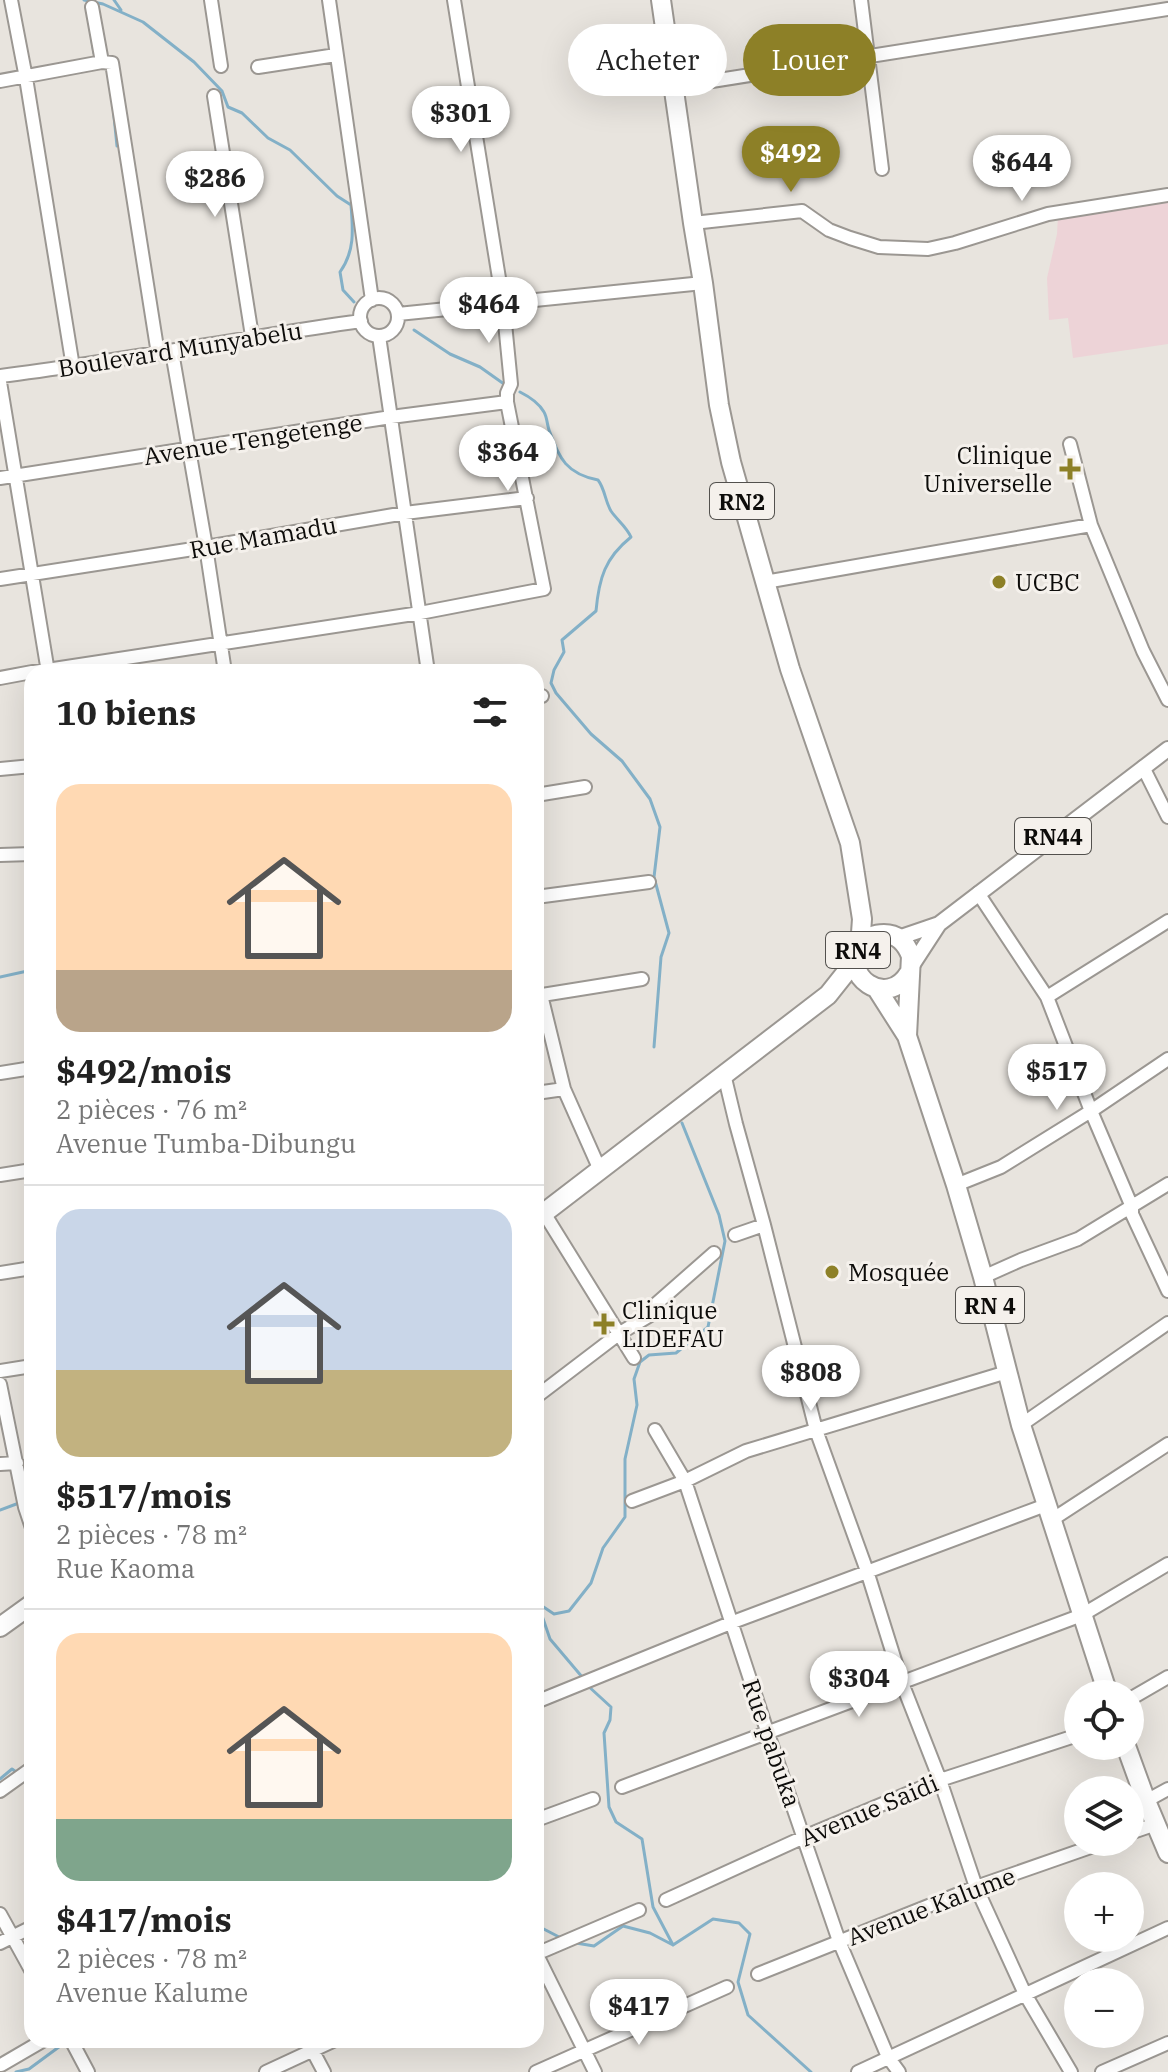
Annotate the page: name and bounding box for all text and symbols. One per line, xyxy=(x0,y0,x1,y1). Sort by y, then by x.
chip: Acheter xyxy=(568,24,727,96)
chip: Louer xyxy=(743,24,876,96)
pin: $301 xyxy=(414,86,508,154)
text: $301 xyxy=(430,95,492,129)
pin: $492 xyxy=(744,126,838,194)
text: $492 xyxy=(760,135,822,169)
pin: $644 xyxy=(975,135,1069,203)
text: $644 xyxy=(991,144,1053,178)
pin: $286 xyxy=(168,151,262,219)
text: $286 xyxy=(184,160,246,194)
pin: $464 xyxy=(442,277,536,345)
text: $464 xyxy=(458,286,520,320)
street label: Boulevard Munyabelu xyxy=(56,314,304,384)
street label: Avenue Tengetenge xyxy=(141,406,365,472)
pin: $364 xyxy=(461,425,555,493)
text: $364 xyxy=(477,434,539,468)
place label: Clinique Universelle xyxy=(924,439,1052,499)
marker: Clinique Universelle xyxy=(1059,458,1081,480)
road number: RN2 xyxy=(710,483,774,519)
street label: Rue Mamadu xyxy=(187,508,339,566)
place label: UCBC xyxy=(1015,566,1080,598)
marker: UCBC xyxy=(990,573,1008,591)
text: 10 biens xyxy=(56,690,196,734)
icon: filters xyxy=(468,690,512,734)
road number: RN44 xyxy=(1015,818,1091,854)
icon: home xyxy=(212,836,356,980)
road number: RN4 xyxy=(826,932,890,968)
pin: $517 xyxy=(1010,1044,1104,1112)
text: $492/mois xyxy=(56,1048,232,1092)
text: $517 xyxy=(1026,1053,1088,1087)
text: 2 pièces · 76 m² xyxy=(56,1092,247,1126)
text: Avenue Tumba-Dibungu xyxy=(56,1126,356,1160)
place label: Mosquée xyxy=(848,1256,949,1288)
icon: home xyxy=(212,1261,356,1405)
marker: Mosquée xyxy=(823,1263,841,1281)
road number: RN 4 xyxy=(956,1287,1024,1323)
place label: Clinique LIDEFAU xyxy=(622,1294,724,1354)
marker: Clinique LIDEFAU xyxy=(593,1313,615,1335)
pin: $808 xyxy=(764,1345,858,1413)
text: $808 xyxy=(780,1354,842,1388)
text: $517/mois xyxy=(56,1473,232,1517)
text: 2 pièces · 78 m² xyxy=(56,1517,247,1551)
text: Rue Kaoma xyxy=(56,1551,195,1585)
pin: $304 xyxy=(812,1651,906,1719)
text: $304 xyxy=(828,1660,890,1694)
street label: Rue pabuka xyxy=(735,1675,809,1811)
map controls xyxy=(1064,1680,1144,2048)
button: locate xyxy=(1064,1680,1144,1760)
icon: home xyxy=(212,1685,356,1829)
street label: Avenue Saidi xyxy=(795,1767,943,1853)
button: layers xyxy=(1064,1776,1144,1856)
street label: Avenue Kalume xyxy=(842,1859,1020,1953)
button: + xyxy=(1064,1872,1144,1952)
text: $417/mois xyxy=(56,1897,232,1941)
text: 2 pièces · 78 m² xyxy=(56,1941,247,1975)
button: − xyxy=(1064,1968,1144,2048)
text: Avenue Kalume xyxy=(56,1975,248,2009)
pin: $417 xyxy=(592,1979,686,2047)
text: $417 xyxy=(608,1988,670,2022)

